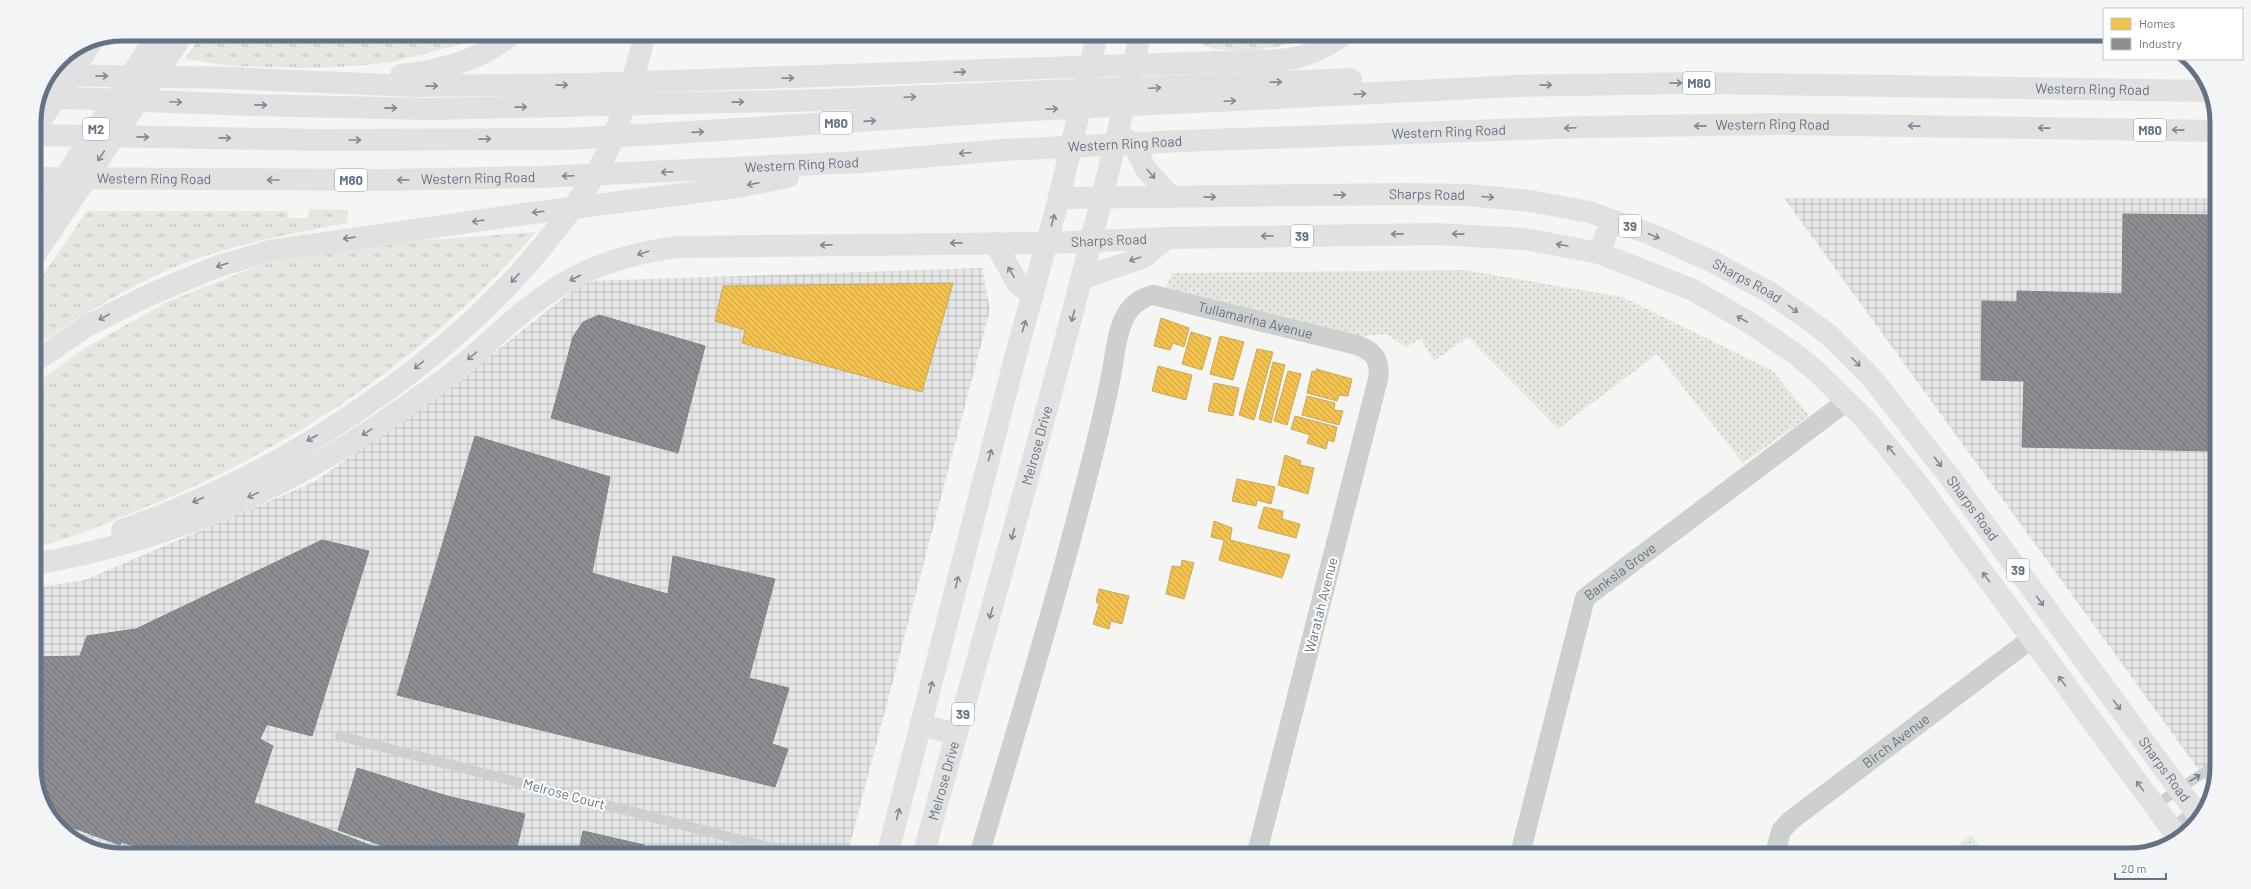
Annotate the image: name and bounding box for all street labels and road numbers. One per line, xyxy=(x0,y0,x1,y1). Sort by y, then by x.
road number: M80 xyxy=(1683,72,1715,94)
street label: Western Ring Road xyxy=(2035,79,2150,98)
road number: M80 xyxy=(820,112,852,134)
street label: Western Ring Road xyxy=(1715,115,1830,133)
road number: M2 xyxy=(83,118,109,140)
road number: M80 xyxy=(2134,119,2166,141)
street label: Western Ring Road xyxy=(1391,121,1506,142)
street label: Western Ring Road xyxy=(1067,132,1183,155)
street label: Western Ring Road xyxy=(744,153,859,175)
street label: Western Ring Road xyxy=(421,168,535,187)
street label: Western Ring Road xyxy=(97,169,211,187)
road number: M80 xyxy=(335,169,367,191)
street label: Sharps Road xyxy=(1389,185,1465,203)
road number: 39 xyxy=(1619,215,1641,237)
road number: 39 xyxy=(1291,225,1313,247)
street label: Sharps Road xyxy=(1070,230,1147,250)
street label: Sharps Road xyxy=(1710,254,1785,306)
street label: Tullamarina Avenue xyxy=(1196,297,1315,342)
street label: Melrose Drive xyxy=(1017,404,1055,487)
street label: Sharps Road xyxy=(1944,472,2003,544)
street label: Banksia Grove xyxy=(1580,539,1659,604)
street label: Waratah Avenue xyxy=(1300,555,1341,654)
road number: 39 xyxy=(2007,559,2029,581)
road number: 39 xyxy=(952,703,974,725)
street label: Birch Avenue xyxy=(1859,710,1933,771)
street label: Sharps Road xyxy=(2135,733,2194,805)
street label: Melrose Drive xyxy=(924,739,962,822)
street label: Melrose Court xyxy=(521,774,607,813)

